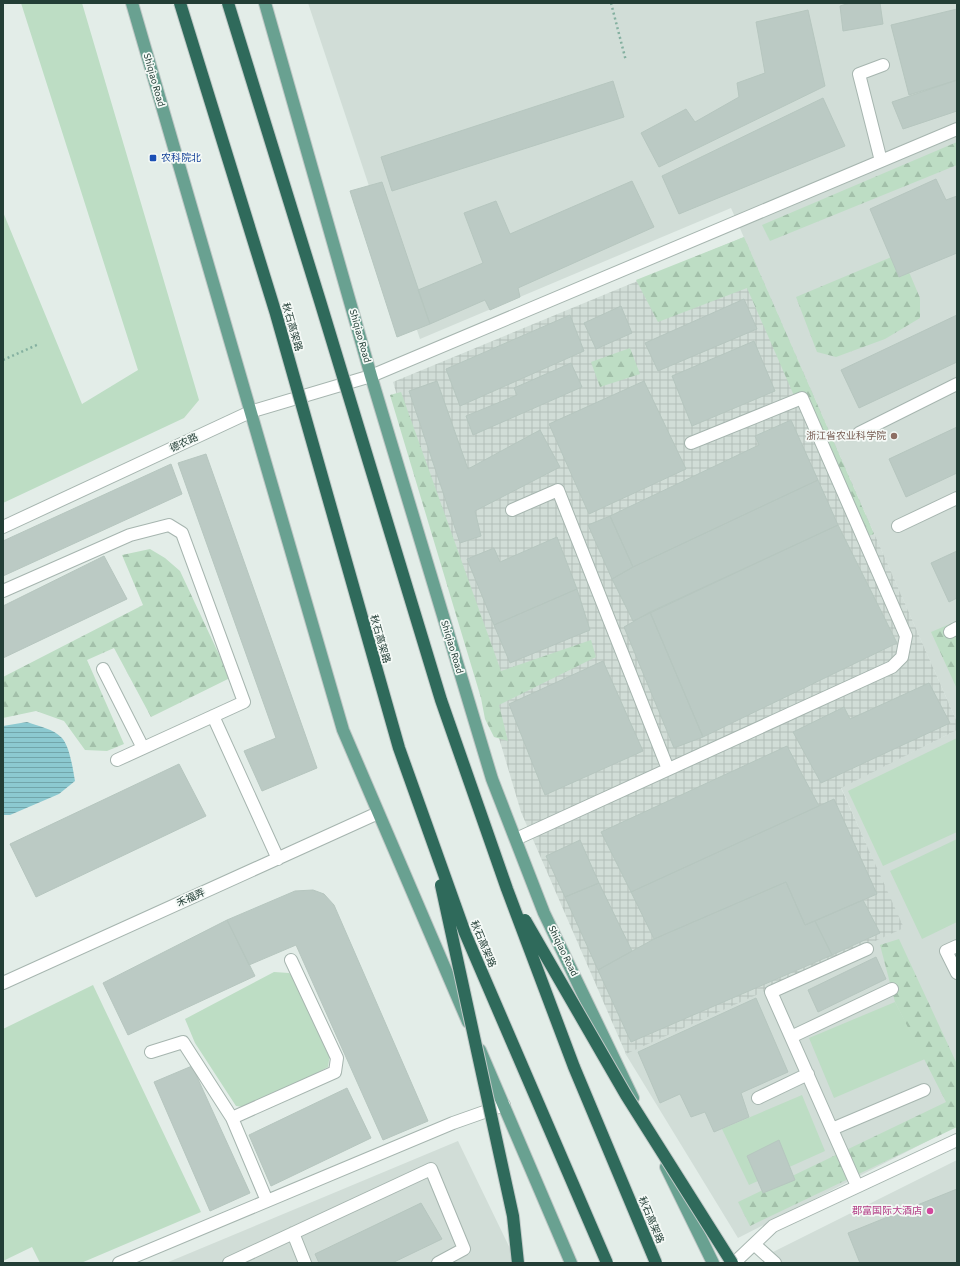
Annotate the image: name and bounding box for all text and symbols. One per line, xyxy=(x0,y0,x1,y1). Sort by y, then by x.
street label: Shiqiao Road xyxy=(140,52,168,108)
place label: 农科院北 xyxy=(161,151,201,165)
marker: 农科院北 xyxy=(148,153,158,163)
street label: 秋石高架路 xyxy=(278,301,306,353)
street label: Shiqiao Road xyxy=(346,308,374,364)
place label: 浙江省农业科学院 xyxy=(806,429,886,443)
street label: 德农路 xyxy=(167,430,201,456)
marker: 浙江省农业科学院 xyxy=(889,431,899,441)
street label: 秋石高架路 xyxy=(366,613,394,665)
street label: Shiqiao Road xyxy=(437,619,467,675)
street label: 禾福弄 xyxy=(174,886,208,910)
street label: 秋石高架路 xyxy=(467,918,499,970)
street label: Shiqiao Road xyxy=(545,923,581,979)
street label: 秋石高架路 xyxy=(635,1194,667,1246)
place label: 郡富国际大酒店 xyxy=(852,1204,922,1218)
marker: 郡富国际大酒店 xyxy=(925,1206,935,1216)

